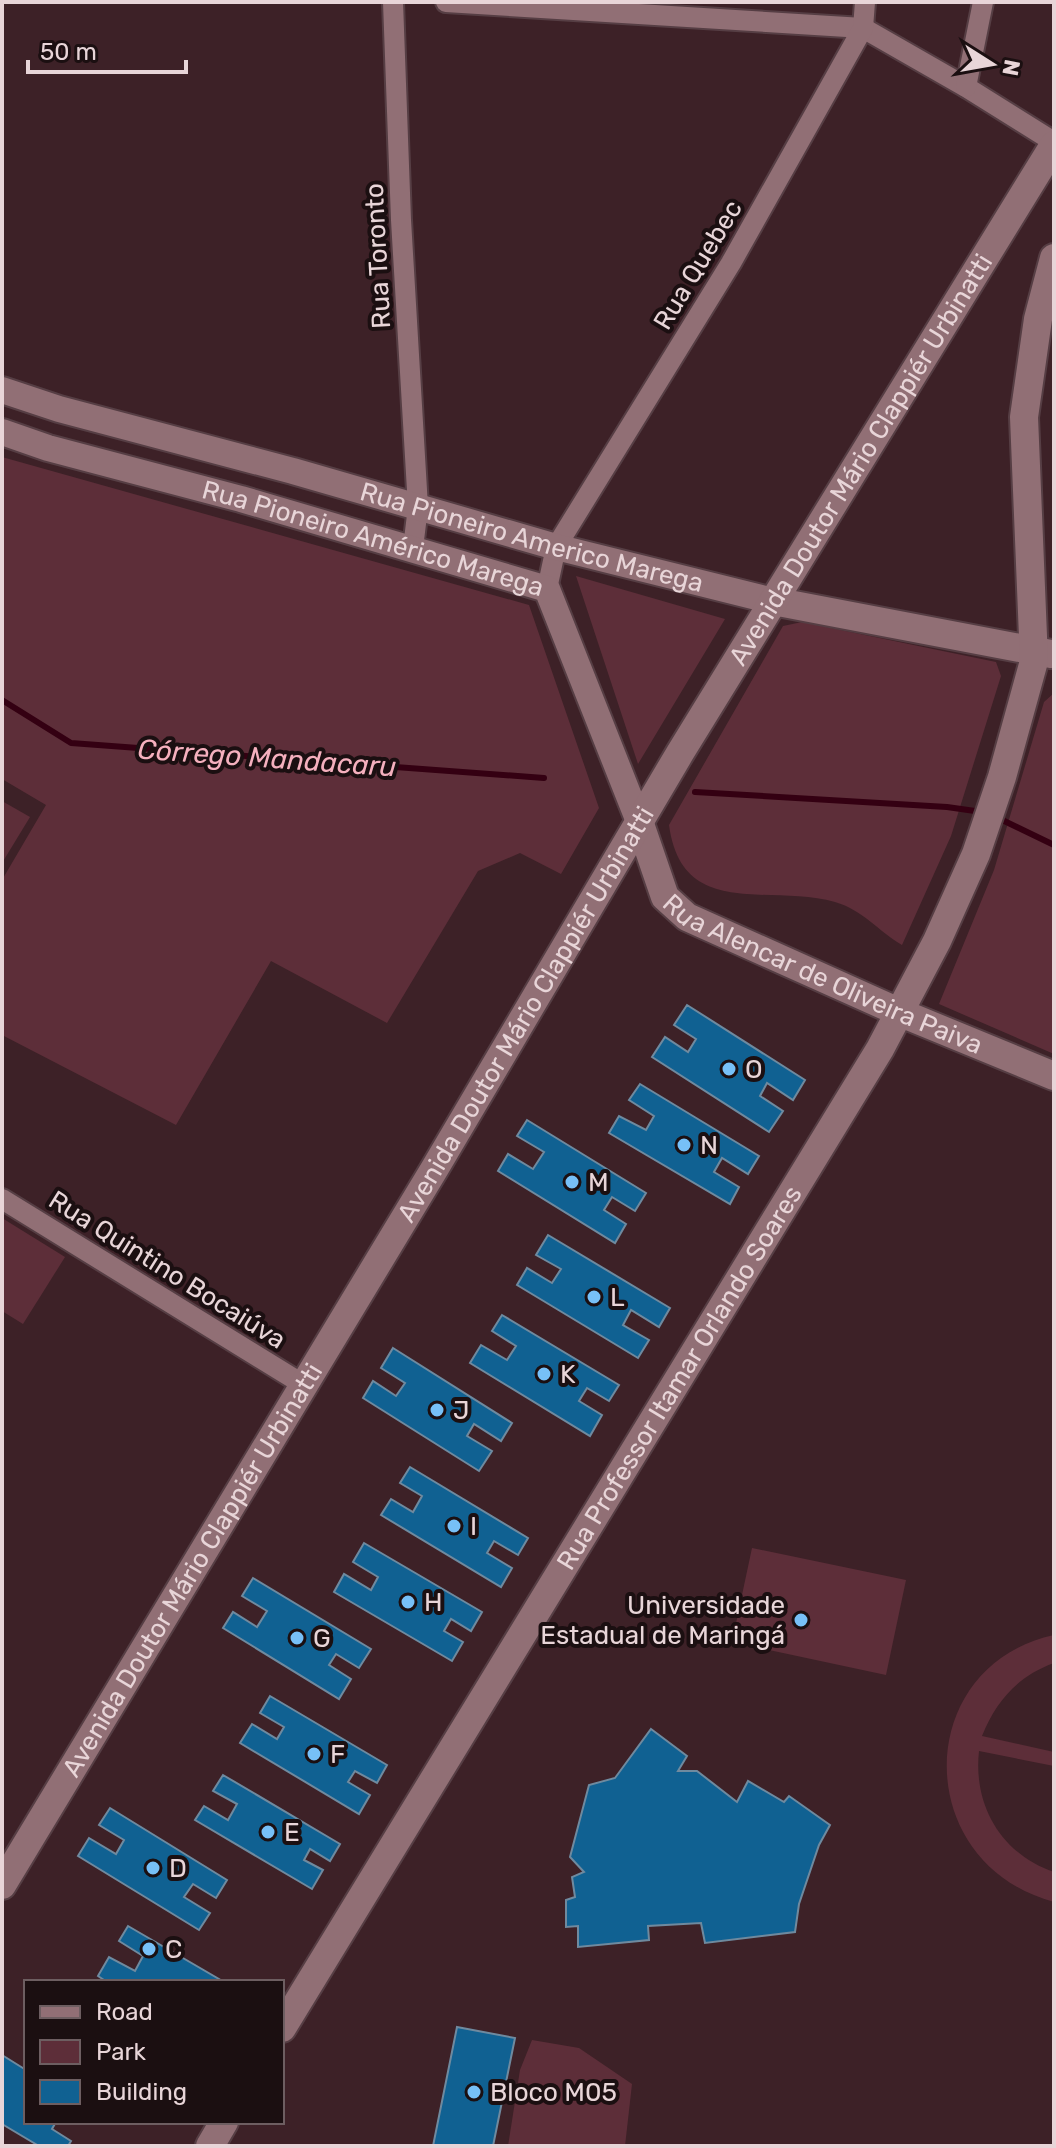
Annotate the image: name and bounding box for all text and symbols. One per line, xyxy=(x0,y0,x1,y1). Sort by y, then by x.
scale bar xyxy=(28,24,186,74)
north arrow xyxy=(952,24,1032,104)
text: 50 m xyxy=(40,38,97,66)
text: N xyxy=(996,57,1026,78)
street label: Rua Toronto xyxy=(359,183,397,329)
street label: Rua Quebec xyxy=(647,195,749,335)
street label: Avenida Doutor Mário Clappiér Urbinatti xyxy=(722,248,999,671)
street label: Rua Pioneiro Américo Marega xyxy=(199,474,547,603)
street label: Rua Pioneiro Americo Marega xyxy=(357,476,707,599)
water label: Córrego Mandacaru xyxy=(137,732,398,784)
street label: Avenida Doutor Mário Clappiér Urbinatti xyxy=(389,801,663,1227)
street label: Rua Alencar de Oliveira Paiva xyxy=(657,887,987,1060)
place label: O xyxy=(745,1054,763,1085)
marker: O xyxy=(720,1060,738,1078)
place label: N xyxy=(700,1130,718,1161)
marker: N xyxy=(675,1136,693,1154)
place label: M xyxy=(588,1166,609,1198)
marker: M xyxy=(563,1173,581,1191)
street label: Rua Professor Itamar Orlando Soares xyxy=(550,1180,808,1575)
street label: Rua Quintino Bocaiúva xyxy=(43,1184,291,1356)
place label: L xyxy=(610,1282,625,1313)
marker: L xyxy=(585,1288,603,1306)
street label: Avenida Doutor Mário Clappiér Urbinatti xyxy=(56,1358,329,1782)
place label: K xyxy=(560,1359,576,1390)
marker: K xyxy=(535,1365,553,1383)
place label: J xyxy=(453,1395,469,1426)
marker: J xyxy=(428,1401,446,1419)
place label: I xyxy=(470,1511,477,1542)
marker: I xyxy=(445,1517,463,1535)
place label: H xyxy=(424,1587,443,1618)
place label: Universidade Estadual de Maringá xyxy=(540,1590,785,1651)
marker: H xyxy=(399,1593,417,1611)
marker: Universidade Estadual de Maringá xyxy=(792,1611,810,1629)
place label: G xyxy=(313,1623,331,1654)
marker: G xyxy=(288,1629,306,1647)
place label: F xyxy=(330,1739,345,1770)
marker: F xyxy=(305,1745,323,1763)
place label: E xyxy=(284,1817,300,1848)
marker: E xyxy=(259,1823,277,1841)
place label: D xyxy=(169,1853,187,1884)
marker: D xyxy=(144,1859,162,1877)
place label: C xyxy=(165,1934,182,1965)
marker: C xyxy=(140,1940,158,1958)
legend xyxy=(24,1980,284,2124)
text: Road xyxy=(96,1998,153,2026)
text: Park xyxy=(96,2038,147,2066)
place label: Bloco M05 xyxy=(490,2077,617,2108)
text: Building xyxy=(96,2078,187,2106)
marker: Bloco M05 xyxy=(465,2083,483,2101)

